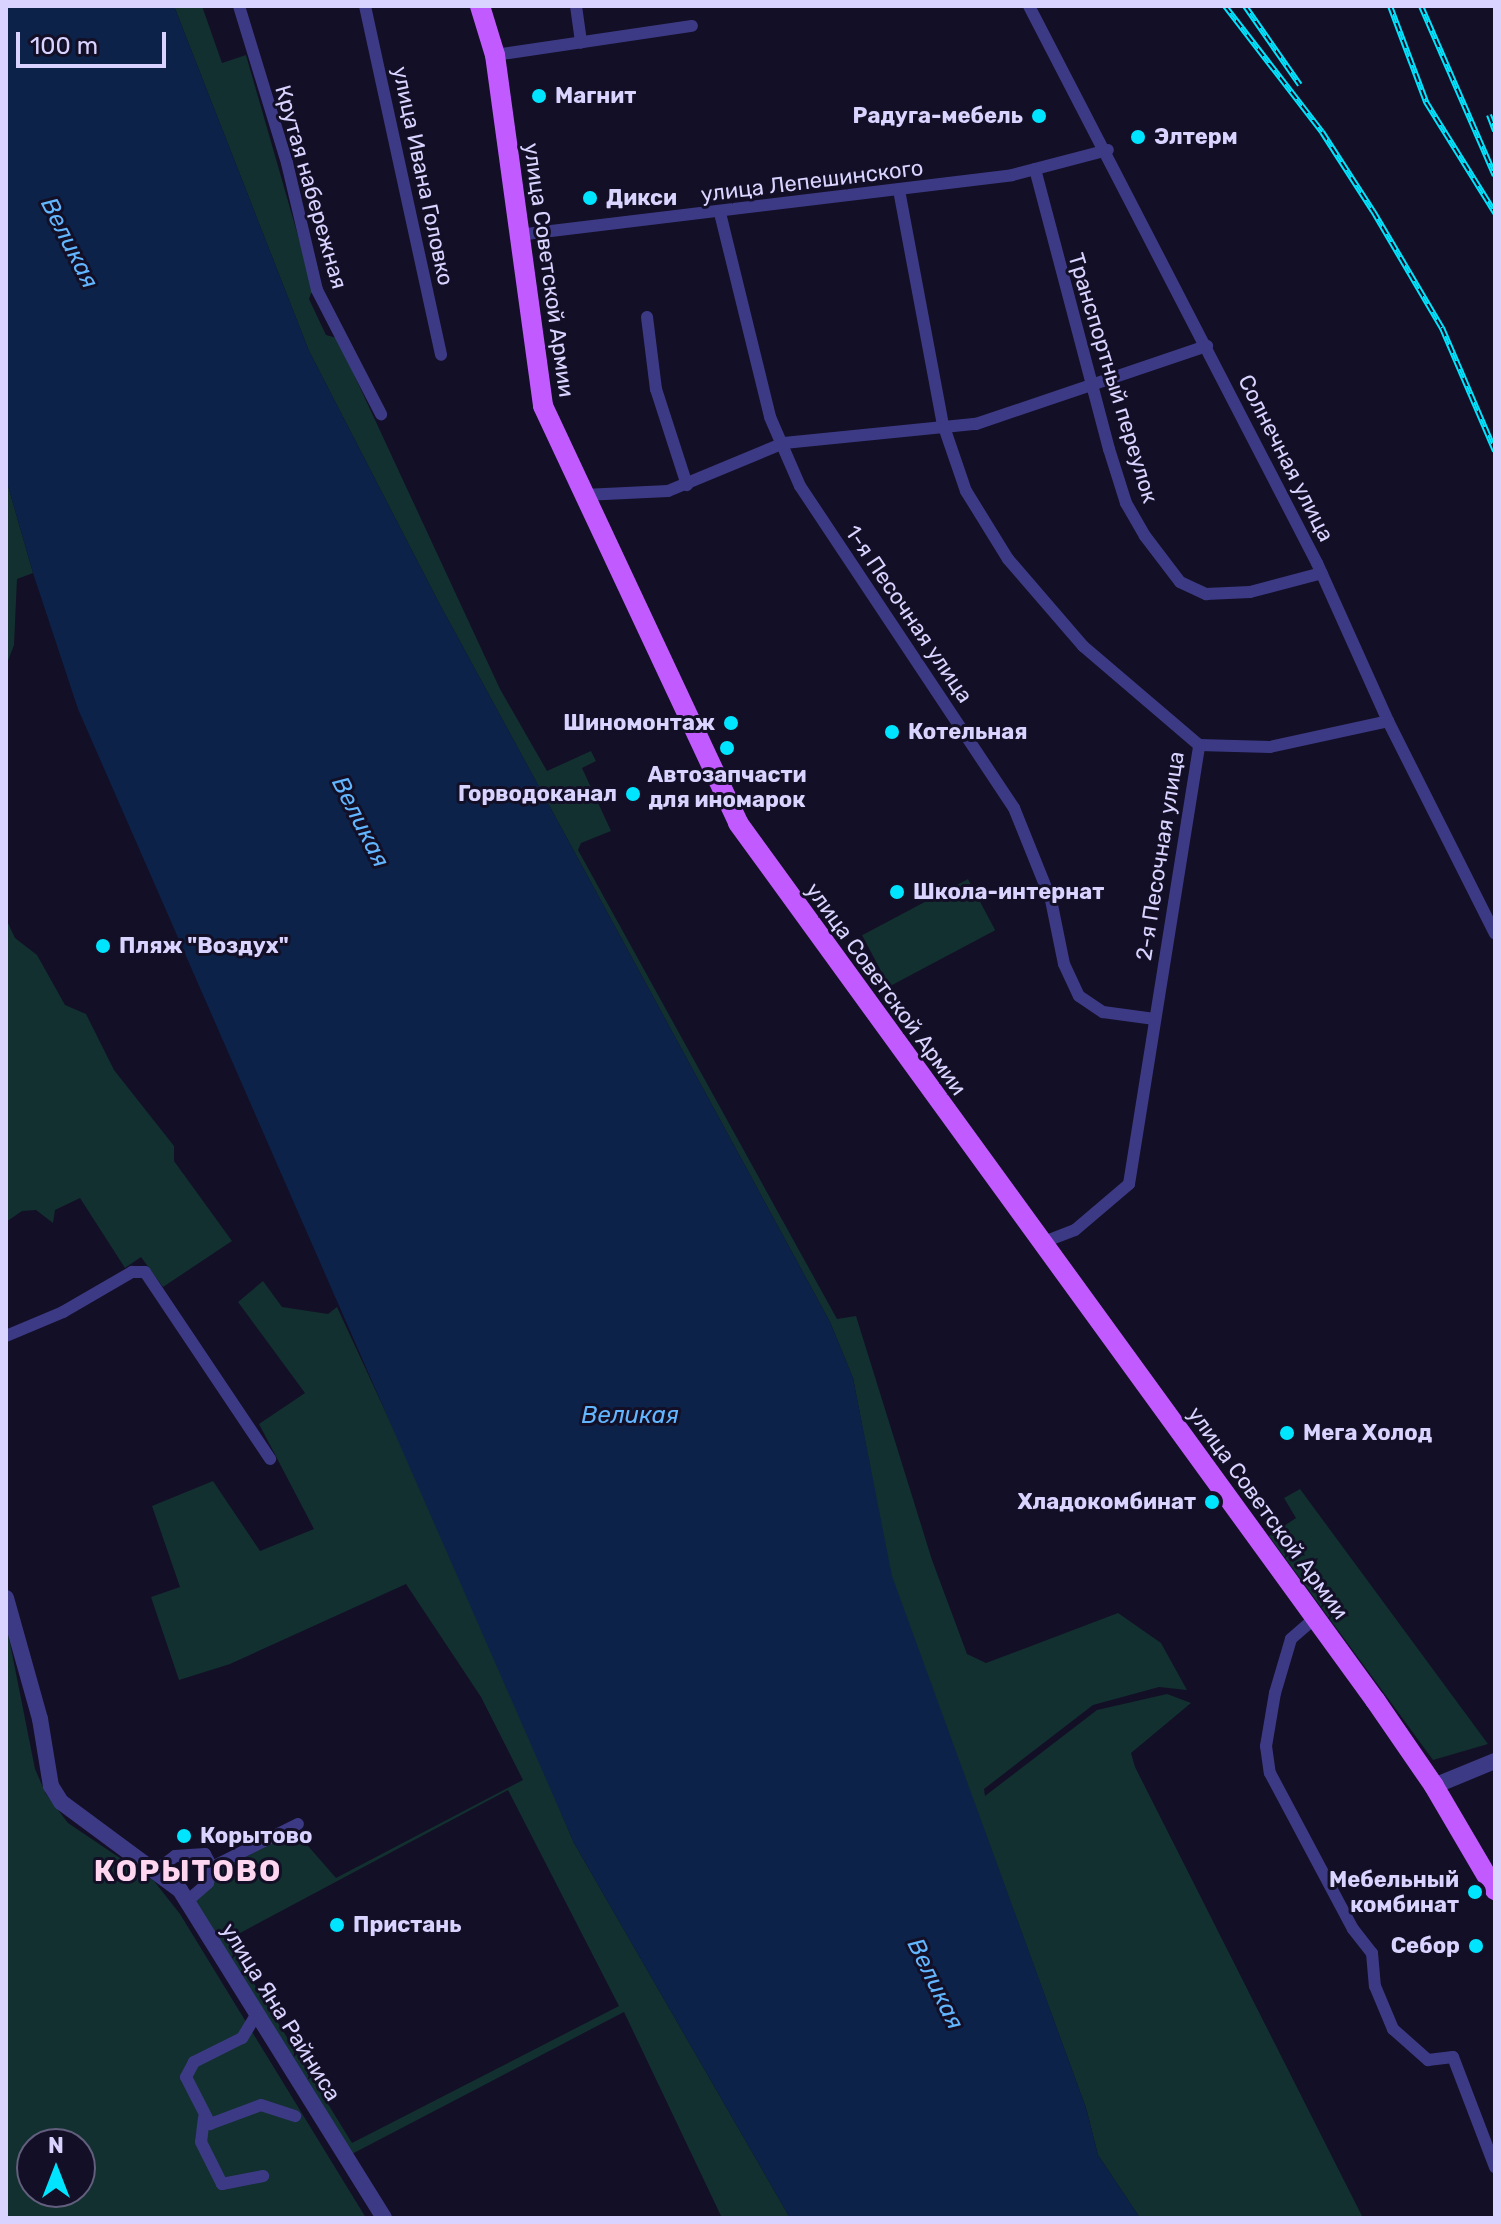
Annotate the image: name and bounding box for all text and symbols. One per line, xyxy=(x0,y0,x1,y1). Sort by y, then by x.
scale bar xyxy=(20,16,170,66)
text: 100 m xyxy=(30,32,98,60)
street label: улица Ивана Головко xyxy=(387,64,459,288)
street label: Крутая набережная xyxy=(269,82,353,292)
place label: Магнит xyxy=(555,83,636,109)
marker: Магнит xyxy=(530,87,548,105)
place label: Радуга-мебель xyxy=(853,103,1023,129)
marker: Радуга-мебель xyxy=(1030,107,1048,125)
place label: Элтерм xyxy=(1154,124,1238,150)
marker: Элтерм xyxy=(1129,128,1147,146)
street label: улица Советской Армии xyxy=(518,141,580,399)
street label: улица Лепешинского xyxy=(699,154,925,208)
place label: Дикси xyxy=(606,185,677,211)
marker: Дикси xyxy=(581,189,599,207)
water label: Великая xyxy=(34,193,104,293)
street label: Транспортный переулок xyxy=(1062,250,1164,506)
street label: Солнечная улица xyxy=(1233,370,1339,546)
street label: 1-я Песочная улица xyxy=(840,520,978,708)
place label: Шиномонтаж xyxy=(563,710,715,736)
marker: Шиномонтаж xyxy=(722,714,740,732)
place label: Котельная xyxy=(908,719,1028,745)
marker: Котельная xyxy=(883,723,901,741)
marker: Автозапчасти для иномарок xyxy=(718,739,736,757)
street label: 2-я Песочная улица xyxy=(1130,749,1190,963)
place label: Автозапчасти для иномарок xyxy=(647,761,807,812)
water label: Великая xyxy=(325,772,395,872)
place label: Горводоканал xyxy=(458,781,617,807)
marker: Горводоканал xyxy=(624,785,642,803)
street label: улица Советской Армии xyxy=(800,878,972,1100)
place label: Школа-интернат xyxy=(913,879,1104,905)
marker: Школа-интернат xyxy=(888,883,906,901)
place label: Пляж "Воздух" xyxy=(119,933,289,959)
marker: Пляж "Воздух" xyxy=(94,937,112,955)
water label: Великая xyxy=(581,1402,679,1430)
street label: улица Советской Армии xyxy=(1182,1402,1354,1624)
place label: Мега Холод xyxy=(1303,1420,1432,1446)
marker: Мега Холод xyxy=(1278,1424,1296,1442)
place label: Хладокомбинат xyxy=(1017,1489,1196,1515)
marker: Хладокомбинат xyxy=(1203,1493,1221,1511)
place label: Корытово xyxy=(200,1823,312,1849)
marker: Корытово xyxy=(175,1827,193,1845)
district label: КОРЫТОВО xyxy=(94,1853,282,1889)
place label: Мебельный комбинат xyxy=(1329,1866,1459,1918)
marker: Мебельный комбинат xyxy=(1466,1883,1484,1901)
place label: Пристань xyxy=(353,1912,462,1938)
marker: Пристань xyxy=(328,1916,346,1934)
street label: улица Яна Райниса xyxy=(216,1918,346,2106)
place label: Себор xyxy=(1391,1933,1460,1959)
water label: Великая xyxy=(901,1934,969,2034)
marker: Себор xyxy=(1467,1937,1485,1955)
north arrow xyxy=(16,2128,96,2208)
text: N xyxy=(48,2132,64,2159)

